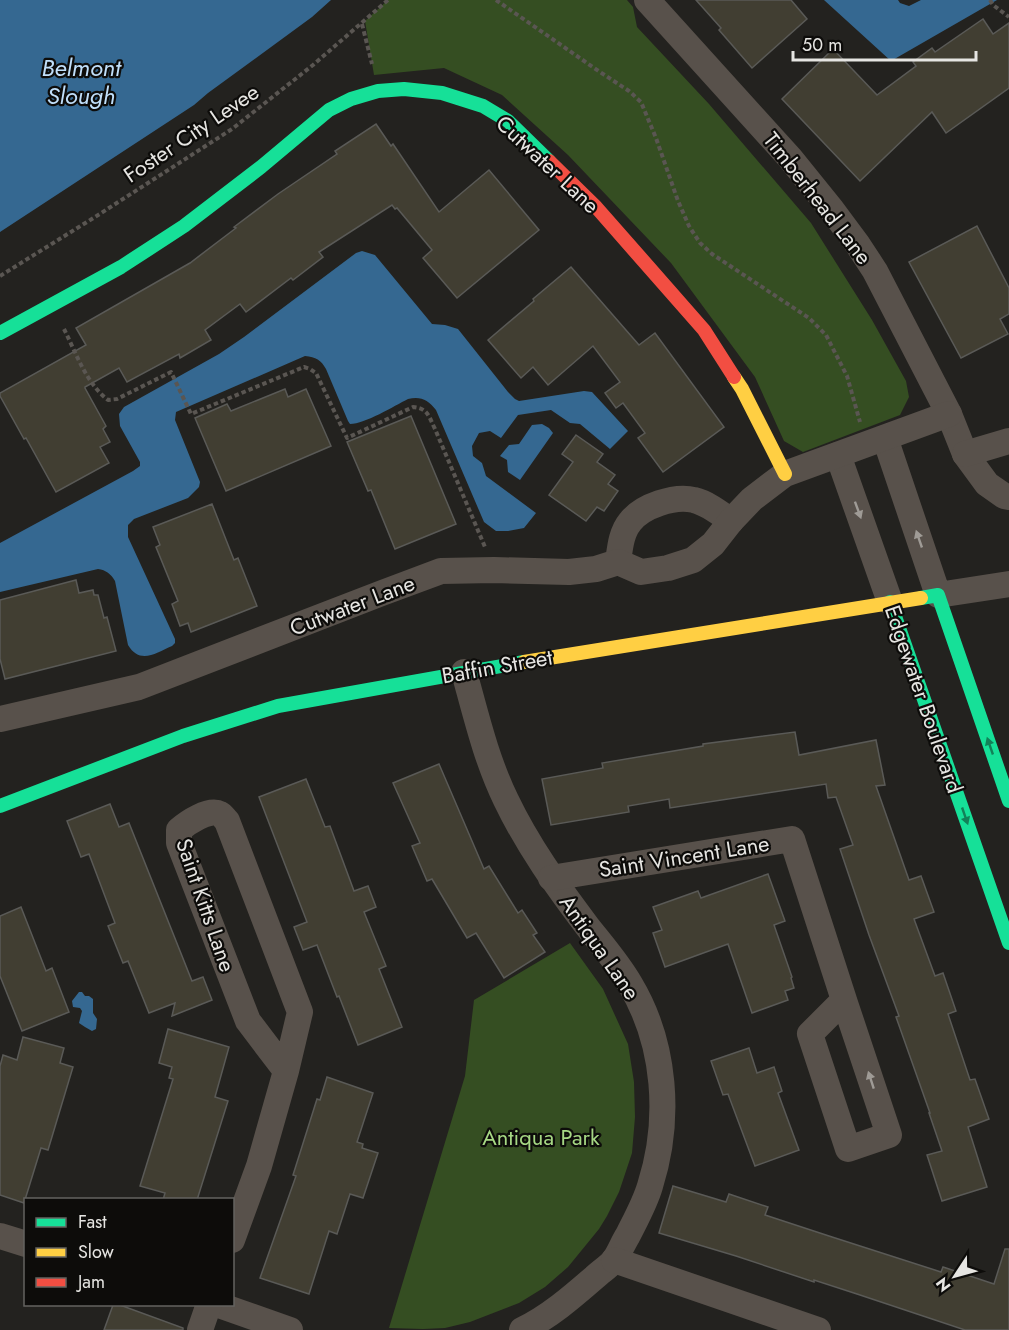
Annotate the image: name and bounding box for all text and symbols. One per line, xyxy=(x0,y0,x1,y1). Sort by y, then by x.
scale bar xyxy=(793,24,976,62)
text: 50 m xyxy=(802,32,842,58)
water label: Belmont Slough xyxy=(41,50,122,113)
street label: Foster City Levee xyxy=(117,76,265,190)
street label: Cutwater Lane xyxy=(489,107,607,221)
street label: Timberhead Lane xyxy=(756,125,880,271)
one-way arrow xyxy=(853,501,863,519)
one-way arrow xyxy=(914,530,923,548)
street label: Cutwater Lane xyxy=(285,566,419,644)
street label: Edgewater Boulevard xyxy=(877,601,971,797)
street label: Baffin Street xyxy=(439,640,556,691)
one-way arrow xyxy=(985,737,994,755)
one-way arrow xyxy=(960,807,970,825)
street label: Saint Vincent Lane xyxy=(596,827,772,885)
street label: Saint Kitts Lane xyxy=(168,834,244,976)
street label: Antiqua Lane xyxy=(552,888,648,1006)
one-way arrow xyxy=(865,1070,875,1088)
park label: Antiqua Park xyxy=(482,1121,600,1153)
legend xyxy=(24,1198,234,1306)
text: Fast xyxy=(78,1209,107,1235)
text: Slow xyxy=(78,1239,115,1265)
north arrow xyxy=(925,1246,985,1306)
text: Jam xyxy=(76,1269,105,1295)
text: N xyxy=(930,1273,956,1296)

